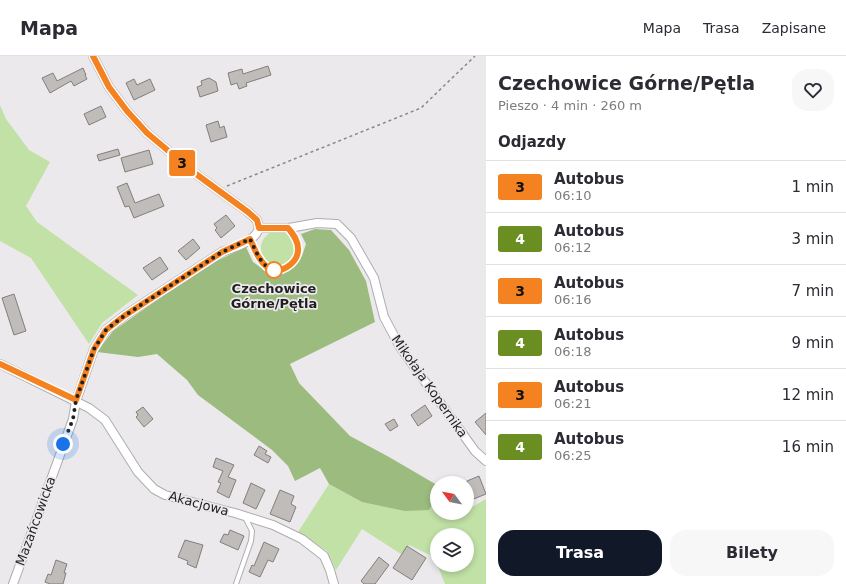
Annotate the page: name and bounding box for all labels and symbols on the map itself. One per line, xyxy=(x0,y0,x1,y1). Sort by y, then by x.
line badge: 3 xyxy=(169,150,195,176)
marker: Czechowice Górne/Pętla xyxy=(265,261,283,279)
place label: Czechowice Górne/Pętla xyxy=(231,281,317,311)
street label: Mikołaja Kopernika xyxy=(389,332,471,440)
your location xyxy=(53,434,73,454)
street label: Mazańcowicka xyxy=(12,474,59,568)
north arrow xyxy=(430,476,474,520)
street label: Akacjowa xyxy=(167,488,231,519)

